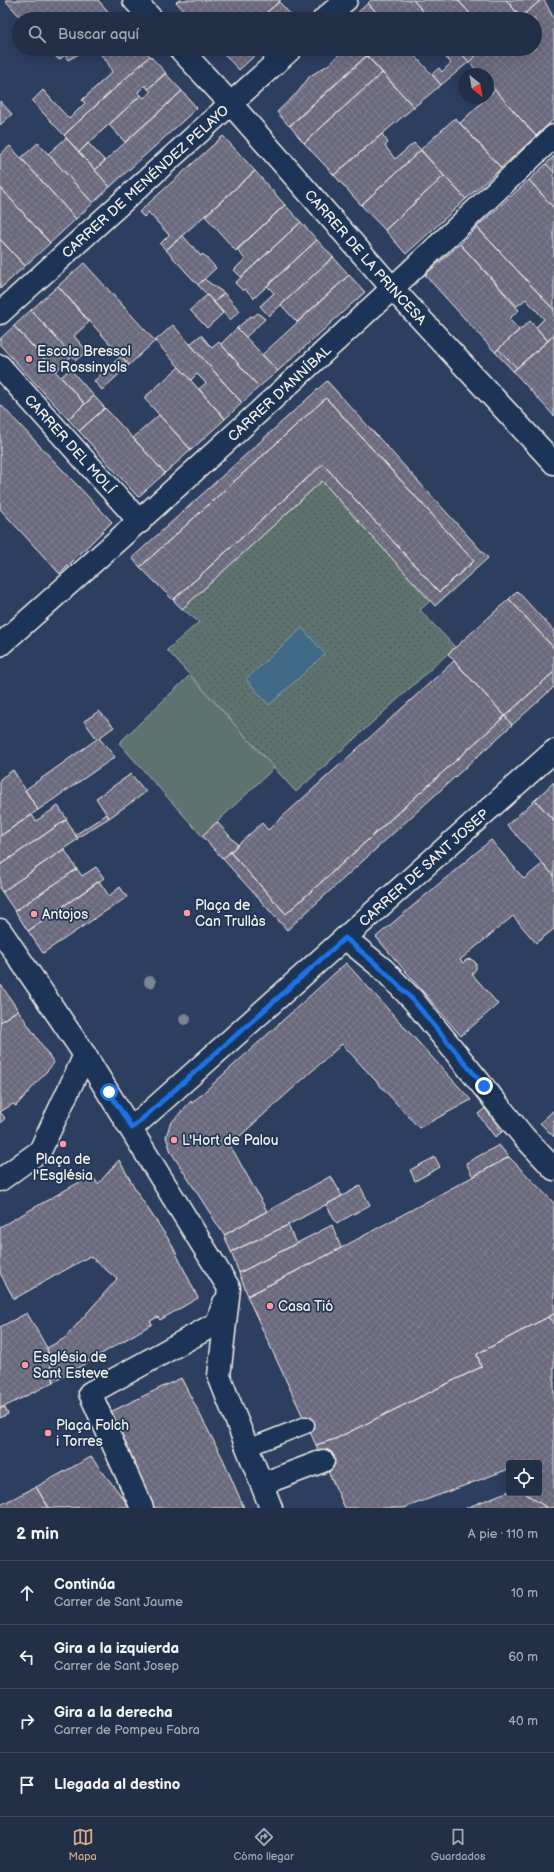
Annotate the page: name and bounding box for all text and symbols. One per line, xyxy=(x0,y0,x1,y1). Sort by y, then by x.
search box xyxy=(12,12,542,56)
icon: search xyxy=(26,23,48,45)
text: Buscar aquí xyxy=(58,25,139,44)
north arrow xyxy=(458,68,494,104)
street label: CARRER DE MENÉNDEZ PELAYO xyxy=(58,101,232,261)
street label: CARRER DE LA PRINCESA xyxy=(301,186,430,329)
street label: CARRER D'ANNÍBAL xyxy=(224,341,334,445)
place label: Escola Bressol Els Rossinyols xyxy=(37,343,131,376)
marker: Escola Bressol Els Rossinyols xyxy=(24,354,34,364)
street label: CARRER DEL MOLÍ xyxy=(21,391,120,497)
street label: CARRER DE SANT JOSEP xyxy=(355,805,492,930)
place label: Plaça de Can Trullàs xyxy=(195,897,266,930)
place label: Antojos xyxy=(42,906,88,923)
marker: Plaça de Can Trullàs xyxy=(182,908,192,918)
marker: Antojos xyxy=(29,909,39,919)
route end xyxy=(475,1077,493,1095)
route start xyxy=(100,1083,118,1101)
place label: L'Hort de Palou xyxy=(182,1132,278,1149)
marker: L'Hort de Palou xyxy=(169,1135,179,1145)
marker: Plaça de l'Església xyxy=(58,1139,68,1149)
place label: Plaça de l'Església xyxy=(33,1151,93,1184)
place label: Casa Tió xyxy=(278,1298,333,1315)
marker: Casa Tió xyxy=(265,1301,275,1311)
place label: Església de Sant Esteve xyxy=(33,1349,109,1382)
marker: Església de Sant Esteve xyxy=(20,1360,30,1370)
place label: Plaça Folch i Torres xyxy=(56,1417,129,1450)
marker: Plaça Folch i Torres xyxy=(43,1428,53,1438)
map controls xyxy=(506,1460,542,1496)
button: locate xyxy=(506,1460,542,1496)
text: 2 min xyxy=(16,1524,59,1544)
text: A pie · 110 m xyxy=(468,1526,538,1542)
text: Continúa xyxy=(54,1575,115,1594)
icon: ahead xyxy=(16,1582,38,1604)
text: 10 m xyxy=(511,1585,538,1601)
text: Carrer de Sant Jaume xyxy=(54,1594,183,1610)
text: Gira a la izquierda xyxy=(54,1639,179,1658)
icon: left xyxy=(16,1646,38,1668)
text: 60 m xyxy=(508,1649,538,1665)
text: Carrer de Sant Josep xyxy=(54,1658,179,1674)
text: Gira a la derecha xyxy=(54,1703,173,1722)
icon: right xyxy=(16,1710,38,1732)
text: 40 m xyxy=(508,1713,538,1729)
text: Carrer de Pompeu Fabra xyxy=(54,1722,200,1738)
icon: arrive xyxy=(16,1774,38,1796)
text: Llegada al destino xyxy=(54,1775,180,1794)
tab: Mapa xyxy=(68,1826,97,1863)
tab: Cómo llegar xyxy=(234,1826,294,1863)
tab: Guardados xyxy=(431,1826,486,1863)

